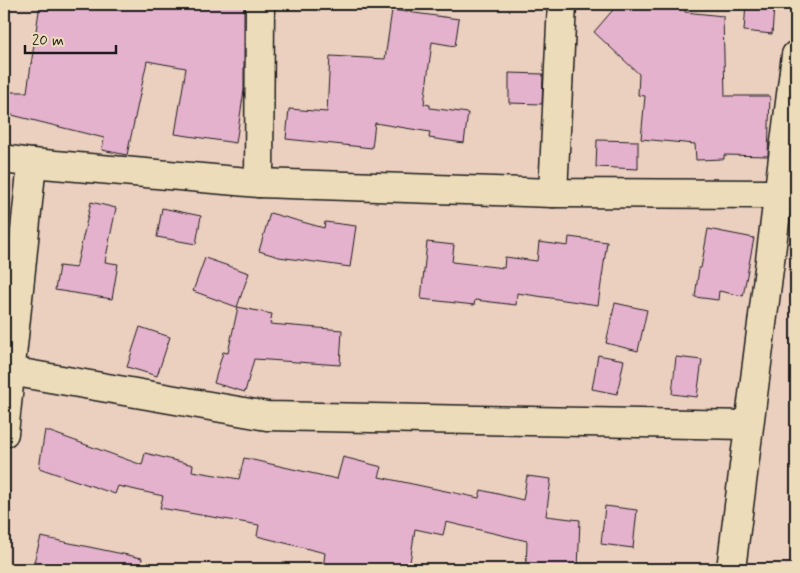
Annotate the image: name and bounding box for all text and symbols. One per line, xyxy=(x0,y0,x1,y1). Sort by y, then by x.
scale bar xyxy=(25,22,116,54)
text: 20 m xyxy=(32,31,64,51)

